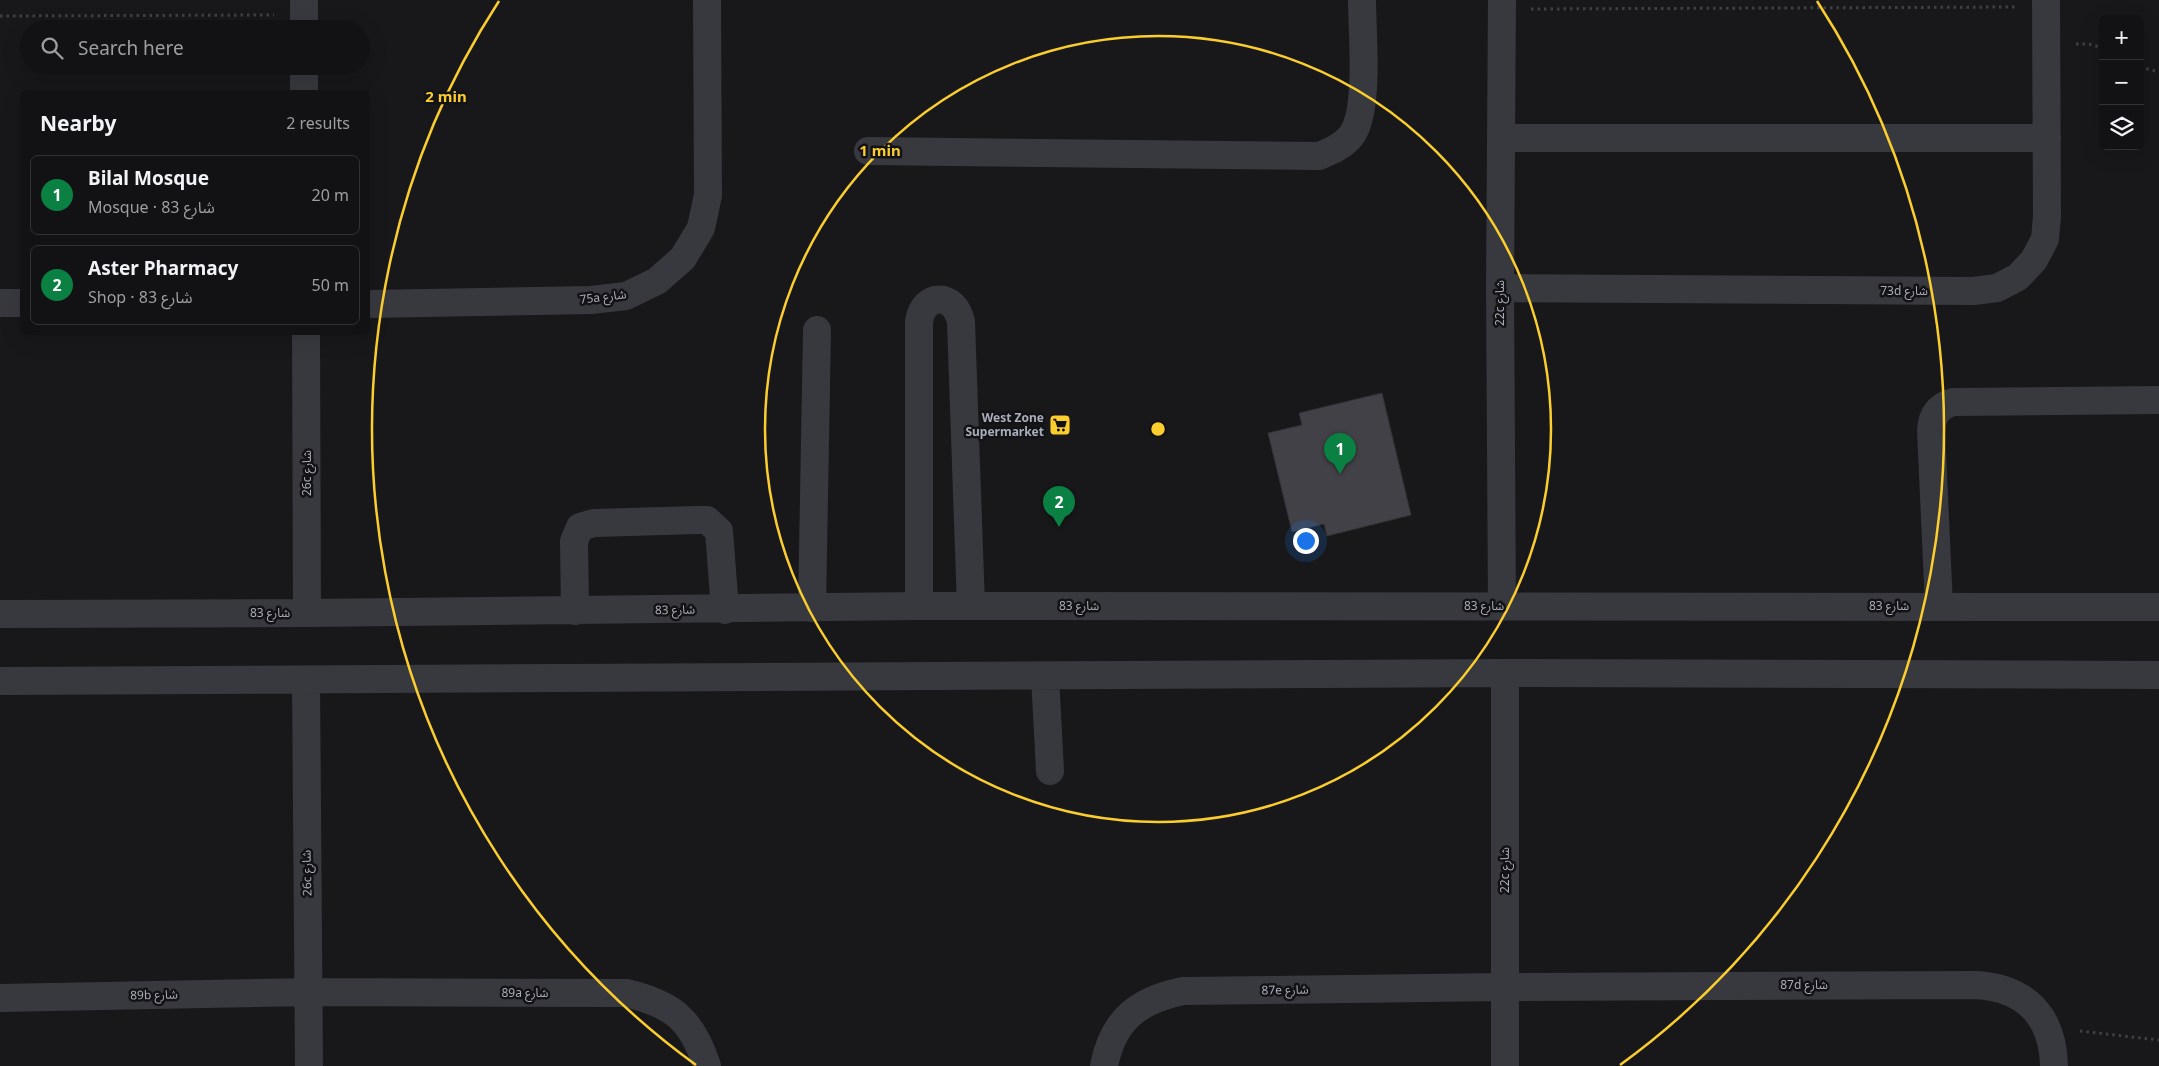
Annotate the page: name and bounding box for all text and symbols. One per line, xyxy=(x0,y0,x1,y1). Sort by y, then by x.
map controls xyxy=(2099,15,2144,150)
button: + xyxy=(2099,15,2144,60)
search box xyxy=(20,20,370,75)
icon: search xyxy=(38,34,66,62)
text: Search here xyxy=(78,35,184,61)
button: − xyxy=(2099,60,2144,105)
text: 2 min xyxy=(425,86,467,106)
button: layers xyxy=(2099,105,2144,150)
text: Nearby xyxy=(40,109,116,137)
text: 2 results xyxy=(286,112,350,134)
text: 1 min xyxy=(859,140,901,160)
text: Bilal Mosque xyxy=(88,165,209,191)
text: 1 xyxy=(52,184,62,206)
text: 20 m xyxy=(312,184,349,206)
text: Mosque · شارع 83 xyxy=(88,196,215,218)
text: Aster Pharmacy xyxy=(88,255,238,281)
text: 2 xyxy=(52,274,62,296)
text: 50 m xyxy=(312,274,349,296)
street label: 22c شارع xyxy=(1491,280,1509,326)
street label: 73d شارع xyxy=(1880,282,1928,300)
street label: 75a شارع xyxy=(579,285,627,309)
text: Shop · شارع 83 xyxy=(88,286,192,308)
place label: West Zone Supermarket xyxy=(965,409,1044,440)
supermarket icon: West Zone Supermarket xyxy=(1048,413,1072,437)
centre of rings xyxy=(1149,420,1167,438)
pin: 1 xyxy=(1324,433,1356,474)
street label: 26c شارع xyxy=(298,450,316,496)
pin: 2 xyxy=(1043,486,1075,527)
your location xyxy=(1293,528,1319,554)
street label: شارع 83 xyxy=(1059,597,1099,615)
street label: شارع 83 xyxy=(1464,597,1504,615)
street label: شارع 83 xyxy=(1869,597,1909,615)
street label: شارع 83 xyxy=(655,601,695,619)
street label: شارع 83 xyxy=(250,604,290,622)
street label: 22c شارع xyxy=(1496,847,1514,893)
street label: 26c شارع xyxy=(298,850,316,896)
street label: 87d شارع xyxy=(1780,976,1828,994)
street label: 87e شارع xyxy=(1261,981,1309,999)
street label: 89a شارع xyxy=(502,984,548,1002)
street label: 89b شارع xyxy=(130,986,178,1004)

